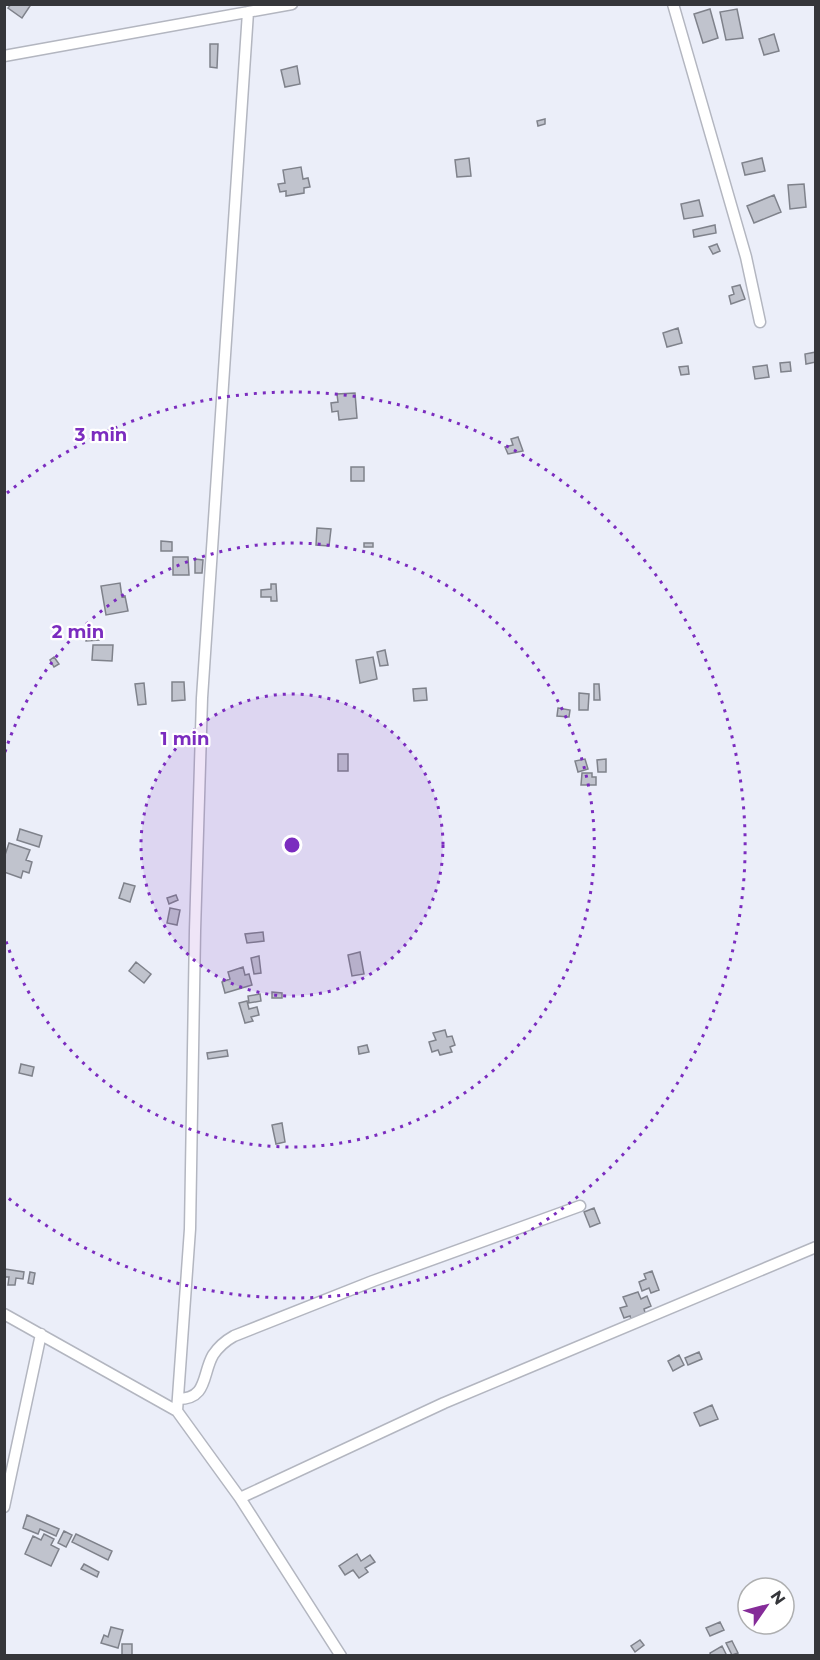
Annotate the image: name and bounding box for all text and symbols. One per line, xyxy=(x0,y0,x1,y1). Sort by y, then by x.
text: 3 min xyxy=(74,424,127,446)
text: 2 min xyxy=(52,621,104,643)
text: 1 min xyxy=(161,728,209,750)
centre of rings xyxy=(282,835,302,855)
north arrow xyxy=(736,1576,796,1636)
text: N xyxy=(766,1587,789,1608)

